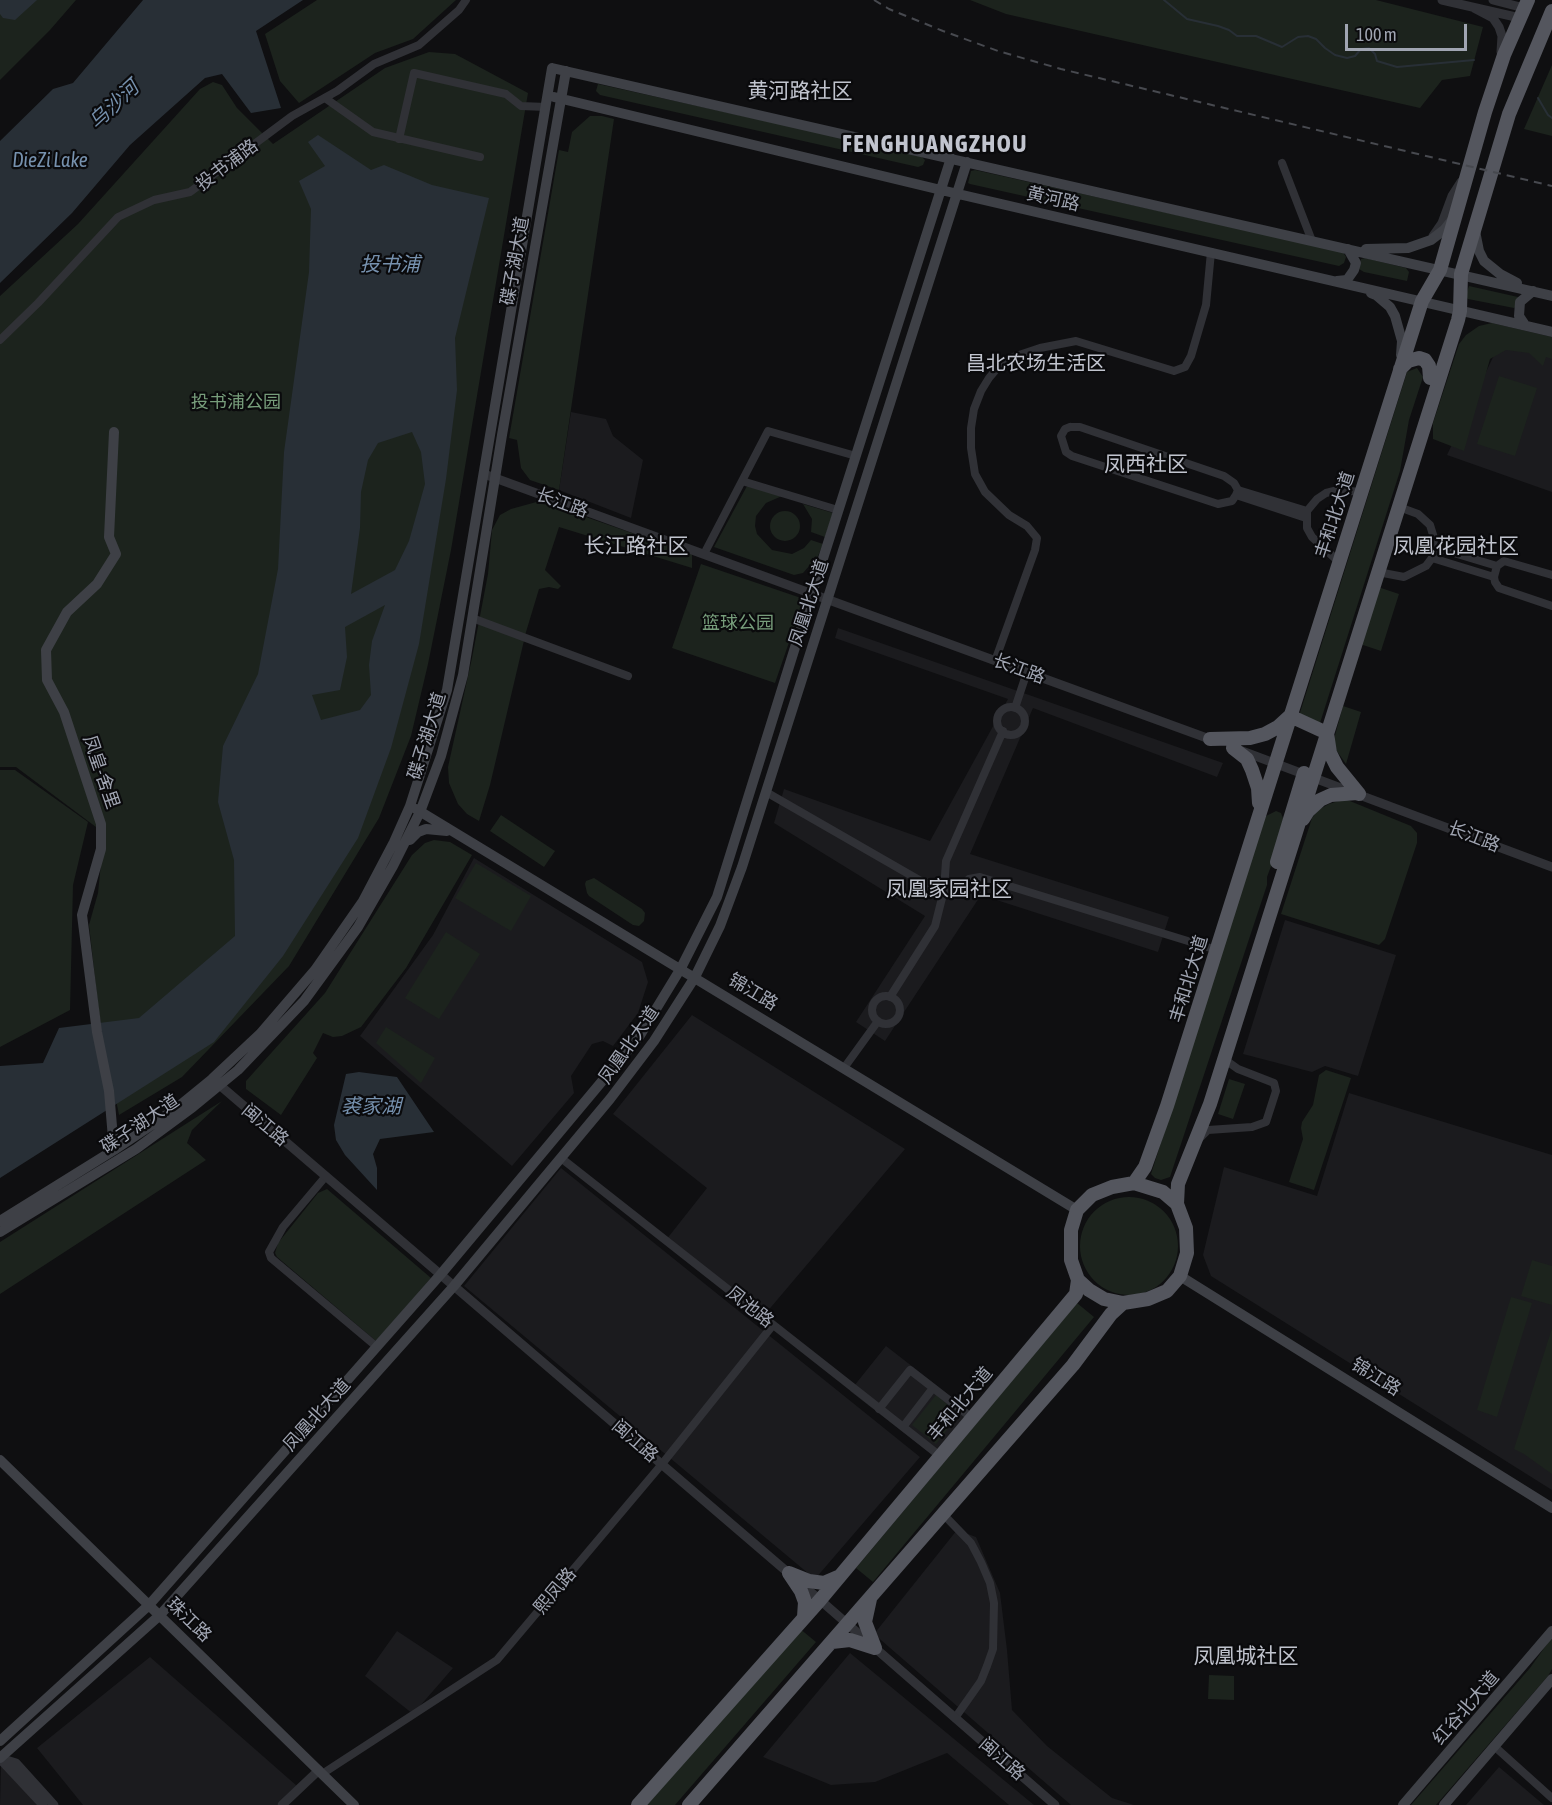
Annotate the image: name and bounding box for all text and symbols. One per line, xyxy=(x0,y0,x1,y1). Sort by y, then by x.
scale bar xyxy=(1348,12,1470,50)
text: 100 m xyxy=(1356,24,1397,45)
water label: 乌沙河 xyxy=(84,76,144,134)
district label: 黄河路社区 xyxy=(748,78,852,104)
district label: FENGHUANGZHOU xyxy=(842,130,1028,158)
street label: 投书浦路 xyxy=(192,135,262,195)
water label: DieZi Lake xyxy=(12,149,88,173)
street label: 黄河路 xyxy=(1024,182,1082,216)
street label: 碟子湖大道 xyxy=(497,215,533,307)
water label: 投书浦 xyxy=(360,253,420,277)
district label: 昌北农场生活区 xyxy=(966,352,1106,376)
park label: 投书浦公园 xyxy=(191,391,281,413)
district label: 凤西社区 xyxy=(1104,451,1188,477)
street label: 丰和北大道 xyxy=(1311,469,1359,561)
street label: 长江路 xyxy=(533,484,591,522)
district label: 长江路社区 xyxy=(584,533,688,559)
district label: 凤凰花园社区 xyxy=(1393,533,1519,559)
street label: 凤凰北大道 xyxy=(785,557,833,649)
park label: 篮球公园 xyxy=(702,612,774,634)
street label: 长江路 xyxy=(990,650,1048,688)
street label: 碟子湖大道 xyxy=(404,690,450,782)
street label: 凤皇-舍里 xyxy=(78,732,124,812)
street label: 长江路 xyxy=(1445,817,1503,857)
district label: 凤凰家园社区 xyxy=(886,876,1012,902)
street label: 丰和北大道 xyxy=(1166,933,1212,1025)
street label: 锦江路 xyxy=(724,969,782,1015)
street label: 凤凰北大道 xyxy=(594,1002,664,1088)
street label: 碟子湖大道 xyxy=(97,1090,183,1158)
water label: 裘家湖 xyxy=(341,1095,401,1119)
street label: 闽江路 xyxy=(237,1099,293,1151)
street label: 凤池路 xyxy=(722,1282,778,1332)
street label: 锦江路 xyxy=(1347,1354,1405,1400)
street label: 丰和北大道 xyxy=(923,1363,997,1445)
street label: 凤凰北大道 xyxy=(279,1374,355,1456)
street label: 闽江路 xyxy=(608,1415,662,1467)
street label: 熙凤路 xyxy=(529,1563,581,1619)
street label: 珠江路 xyxy=(162,1593,216,1647)
district label: 凤凰城社区 xyxy=(1194,1643,1298,1669)
street label: 红谷北大道 xyxy=(1428,1667,1504,1749)
street label: 闽江路 xyxy=(975,1733,1029,1785)

